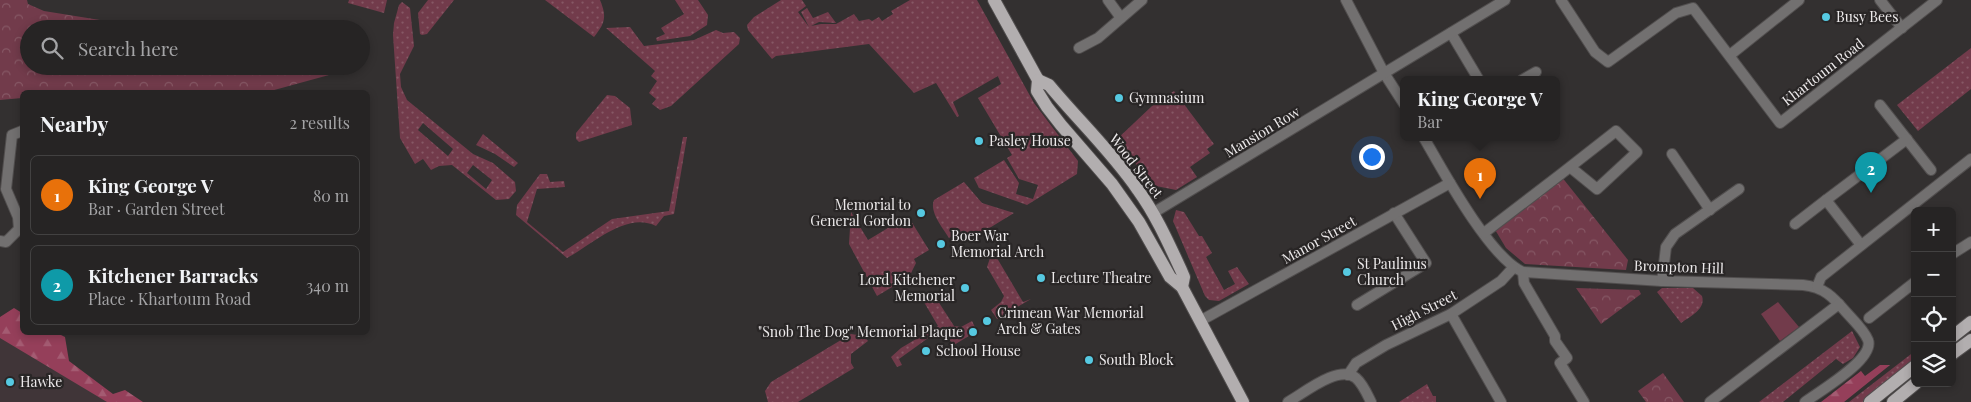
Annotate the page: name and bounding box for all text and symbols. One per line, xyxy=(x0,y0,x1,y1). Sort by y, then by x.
place label: Busy Bees xyxy=(1836,7,1898,26)
marker: Busy Bees xyxy=(1820,11,1832,23)
search box xyxy=(20,20,370,75)
icon: search xyxy=(38,34,66,62)
street label: Khartoum Road xyxy=(1778,34,1868,110)
text: Search here xyxy=(78,35,178,61)
popup xyxy=(1400,76,1560,141)
text: King George V xyxy=(1417,85,1543,111)
place label: Gymnasium xyxy=(1129,88,1205,107)
marker: Gymnasium xyxy=(1113,92,1125,104)
street label: Mansion Row xyxy=(1221,101,1303,162)
text: Nearby xyxy=(40,109,109,137)
text: Bar xyxy=(1417,111,1442,132)
text: 2 results xyxy=(290,112,350,133)
street label: Wood Street xyxy=(1105,129,1168,202)
place label: Pasley House xyxy=(989,131,1071,150)
marker: Pasley House xyxy=(973,135,985,147)
your location xyxy=(1359,144,1385,170)
pin: 2 xyxy=(1855,152,1887,193)
pin: 1 xyxy=(1464,158,1496,199)
text: King George V xyxy=(88,172,213,198)
text: 1 xyxy=(54,185,60,206)
text: 80 m xyxy=(313,185,349,206)
place label: Memorial to General Gordon xyxy=(810,195,912,230)
text: Bar · Garden Street xyxy=(88,198,225,219)
marker: Memorial to General Gordon xyxy=(915,207,927,219)
map controls xyxy=(1911,207,1956,387)
button: + xyxy=(1911,207,1956,252)
street label: Manor Street xyxy=(1278,211,1360,268)
place label: Boer War Memorial Arch xyxy=(951,226,1045,261)
marker: Boer War Memorial Arch xyxy=(935,238,947,250)
button: − xyxy=(1911,252,1956,297)
place label: St Paulinus Church xyxy=(1357,254,1427,289)
street label: Brompton Hill xyxy=(1634,255,1724,278)
text: Kitchener Barracks xyxy=(88,262,258,288)
marker: St Paulinus Church xyxy=(1341,266,1353,278)
place label: Lecture Theatre xyxy=(1051,268,1151,287)
place label: Lord Kitchener Memorial xyxy=(860,270,956,305)
marker: Lecture Theatre xyxy=(1035,272,1047,284)
text: 2 xyxy=(53,275,61,296)
text: 340 m xyxy=(306,275,349,296)
marker: Lord Kitchener Memorial xyxy=(959,282,971,294)
street label: High Street xyxy=(1388,284,1461,334)
text: Place · Khartoum Road xyxy=(88,288,251,309)
button: locate xyxy=(1911,297,1956,342)
place label: Crimean War Memorial Arch & Gates xyxy=(996,303,1144,338)
marker: Crimean War Memorial Arch & Gates xyxy=(981,315,993,327)
place label: "Snob The Dog" Memorial Plaque xyxy=(758,322,963,341)
marker: "Snob The Dog" Memorial Plaque xyxy=(967,326,979,338)
place label: School House xyxy=(936,341,1021,360)
button: layers xyxy=(1911,342,1956,387)
marker: School House xyxy=(920,345,932,357)
place label: South Block xyxy=(1099,350,1174,369)
marker: South Block xyxy=(1083,354,1095,366)
place label: Hawke xyxy=(20,372,62,391)
marker: Hawke xyxy=(4,376,16,388)

